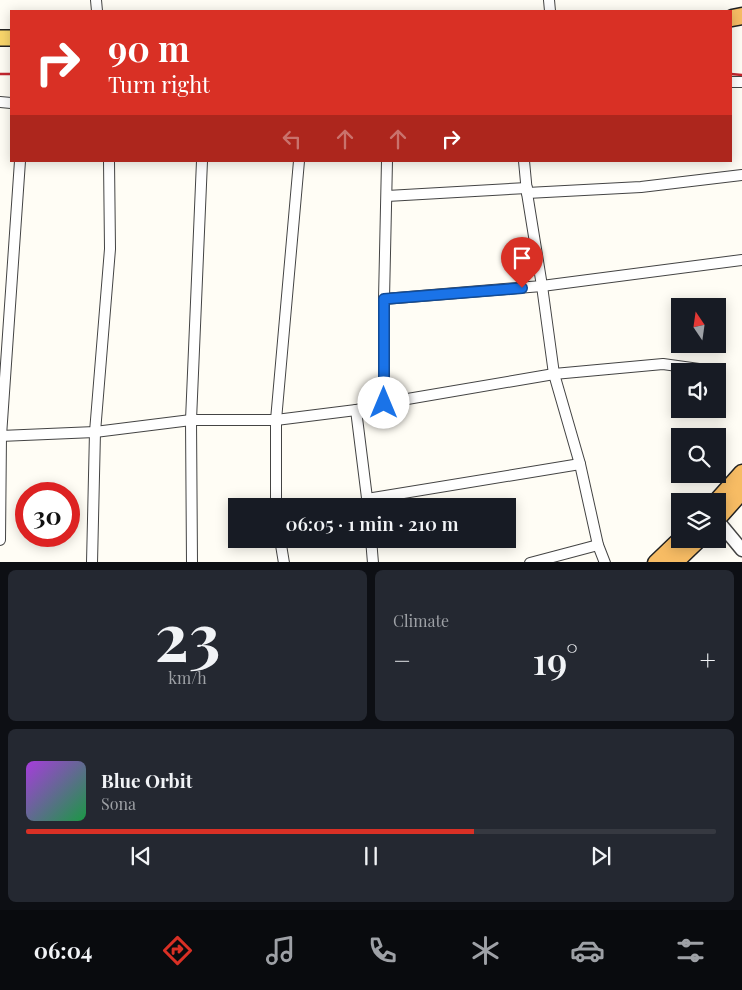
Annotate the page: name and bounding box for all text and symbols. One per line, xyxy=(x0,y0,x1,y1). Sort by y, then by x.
text: 90 m xyxy=(108,24,190,71)
icon: right xyxy=(25,30,90,95)
text: Turn right xyxy=(108,69,210,99)
icon: left xyxy=(278,125,306,153)
icon: ahead xyxy=(331,125,359,153)
icon: ahead xyxy=(384,125,412,153)
icon: right xyxy=(437,125,465,153)
pin xyxy=(501,237,543,288)
icon: arrive xyxy=(508,244,536,272)
north arrow xyxy=(671,298,726,352)
map controls xyxy=(671,298,726,548)
button: sound xyxy=(671,363,726,418)
position arrow xyxy=(357,376,409,428)
button: search xyxy=(671,428,726,483)
speed limit sign: 30 xyxy=(15,482,80,547)
button: layers xyxy=(671,493,726,548)
text: 06:05 · 1 min · 210 m xyxy=(285,510,459,536)
text: 23 xyxy=(155,591,220,677)
text: Climate xyxy=(393,610,449,631)
text: 19° xyxy=(533,634,578,685)
text: − xyxy=(393,641,411,678)
text: + xyxy=(700,641,716,678)
text: km/h xyxy=(168,667,207,688)
text: Blue Orbit xyxy=(101,767,192,793)
text: Sona xyxy=(101,793,136,814)
icon: previous xyxy=(127,842,155,870)
icon: pause xyxy=(357,842,385,870)
icon: next xyxy=(587,842,615,870)
icon: directions xyxy=(160,933,195,968)
icon: music xyxy=(263,933,298,968)
icon: phone xyxy=(365,933,400,968)
icon: climate xyxy=(468,933,503,968)
icon: car xyxy=(570,933,605,968)
icon: filters xyxy=(673,933,708,968)
text: 06:04 xyxy=(34,935,92,965)

